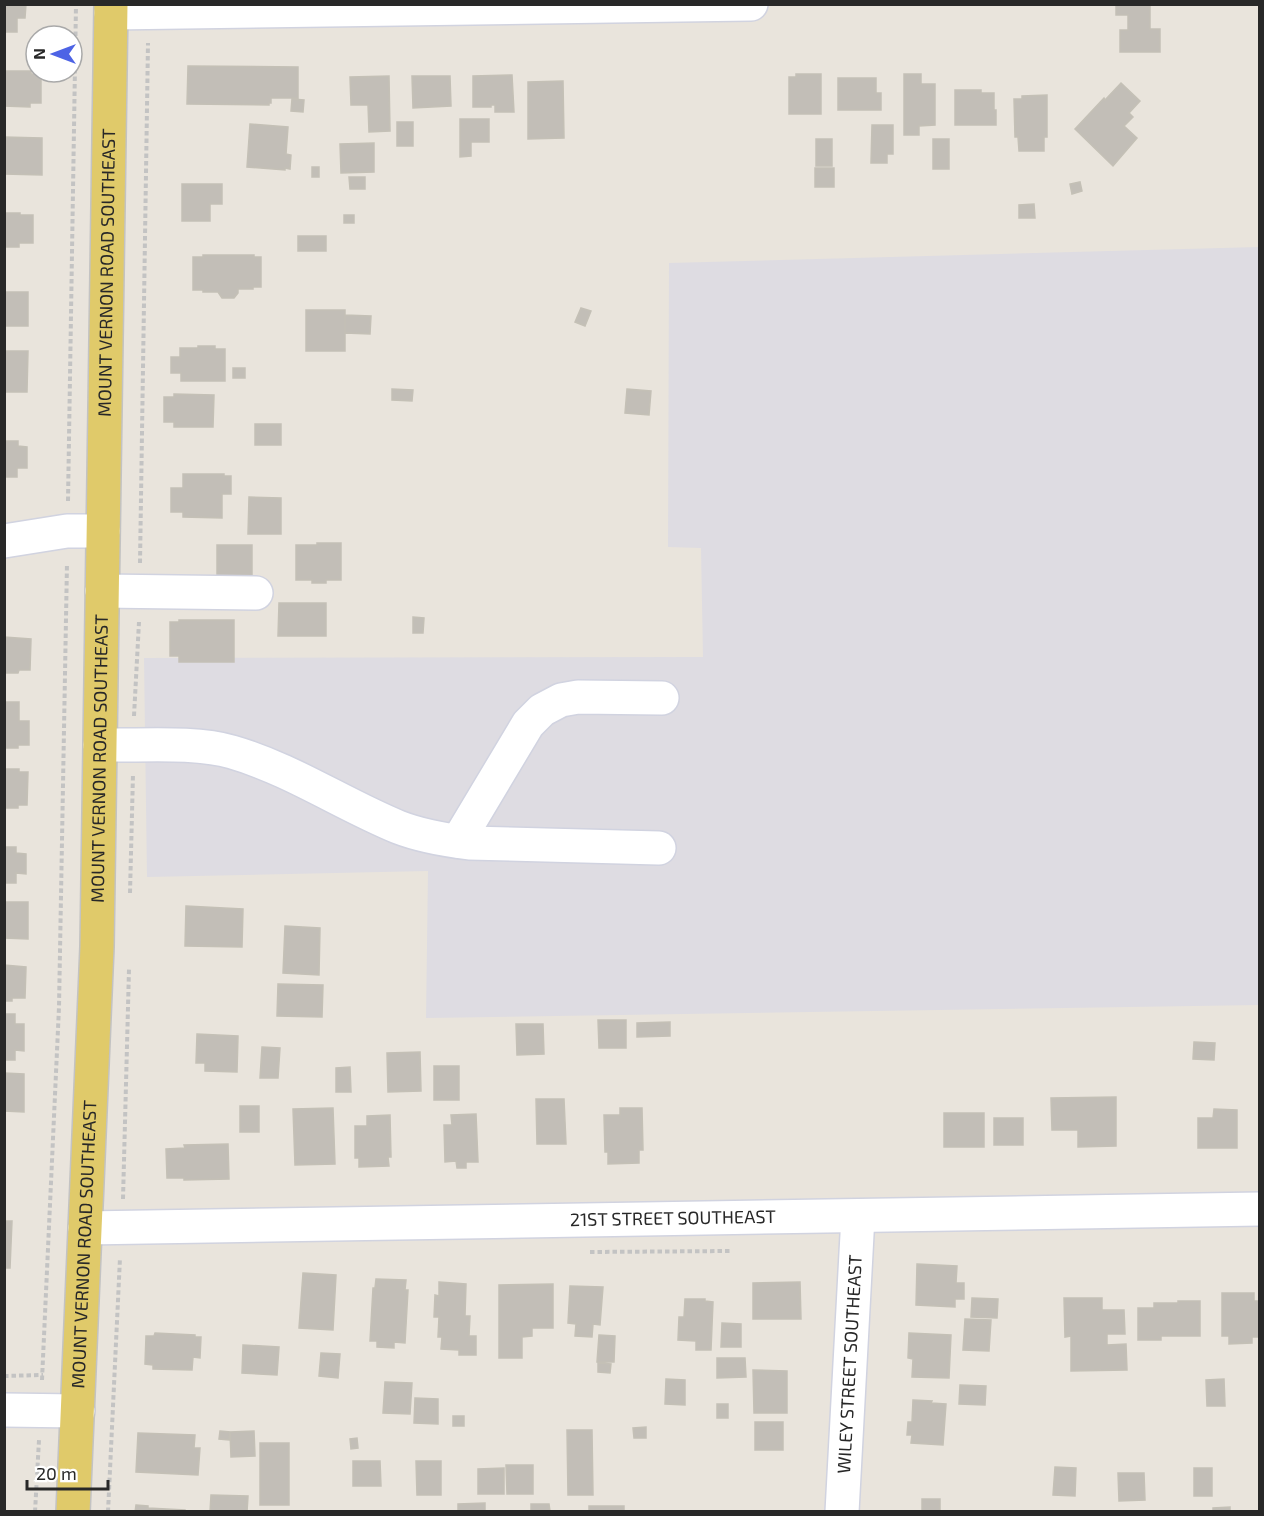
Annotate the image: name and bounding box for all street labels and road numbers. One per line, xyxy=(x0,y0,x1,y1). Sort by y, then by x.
street label: MOUNT VERNON ROAD SOUTHEAST xyxy=(93,128,119,417)
street label: MOUNT VERNON ROAD SOUTHEAST xyxy=(86,614,112,903)
street label: MOUNT VERNON ROAD SOUTHEAST xyxy=(66,1099,101,1389)
street label: 21ST STREET SOUTHEAST xyxy=(570,1205,777,1230)
street label: WILEY STREET SOUTHEAST xyxy=(832,1253,866,1474)

